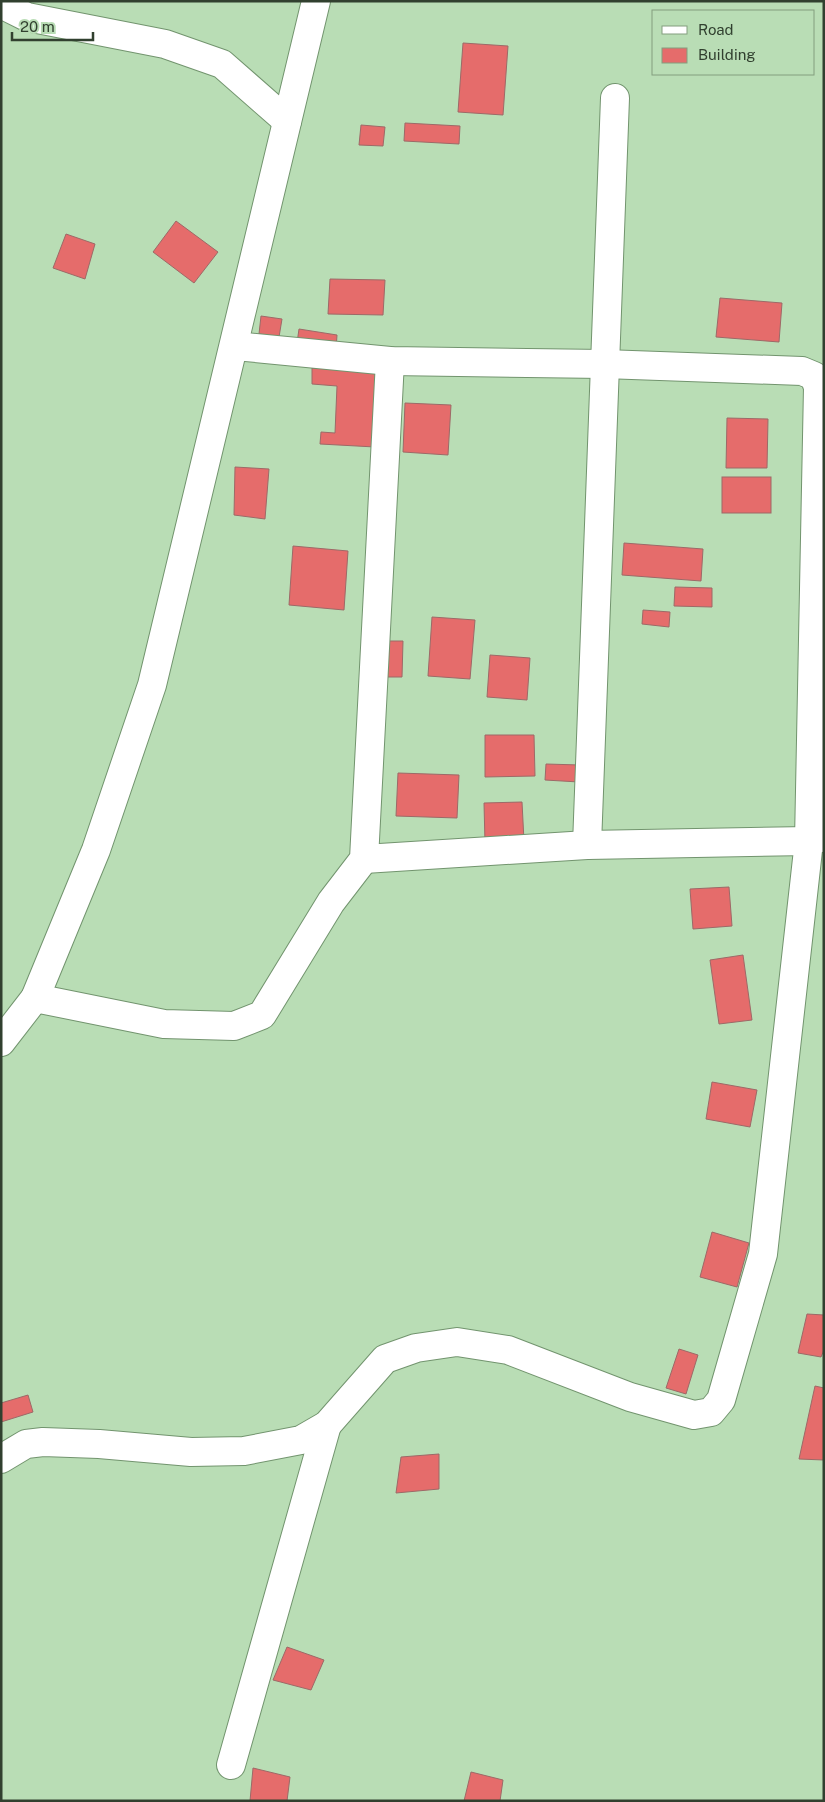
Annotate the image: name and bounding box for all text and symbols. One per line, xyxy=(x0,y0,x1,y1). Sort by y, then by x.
scale bar xyxy=(12,10,94,42)
legend xyxy=(652,10,815,75)
text: 20 m xyxy=(20,18,55,35)
text: Road xyxy=(698,21,734,38)
text: Building xyxy=(698,46,756,63)

